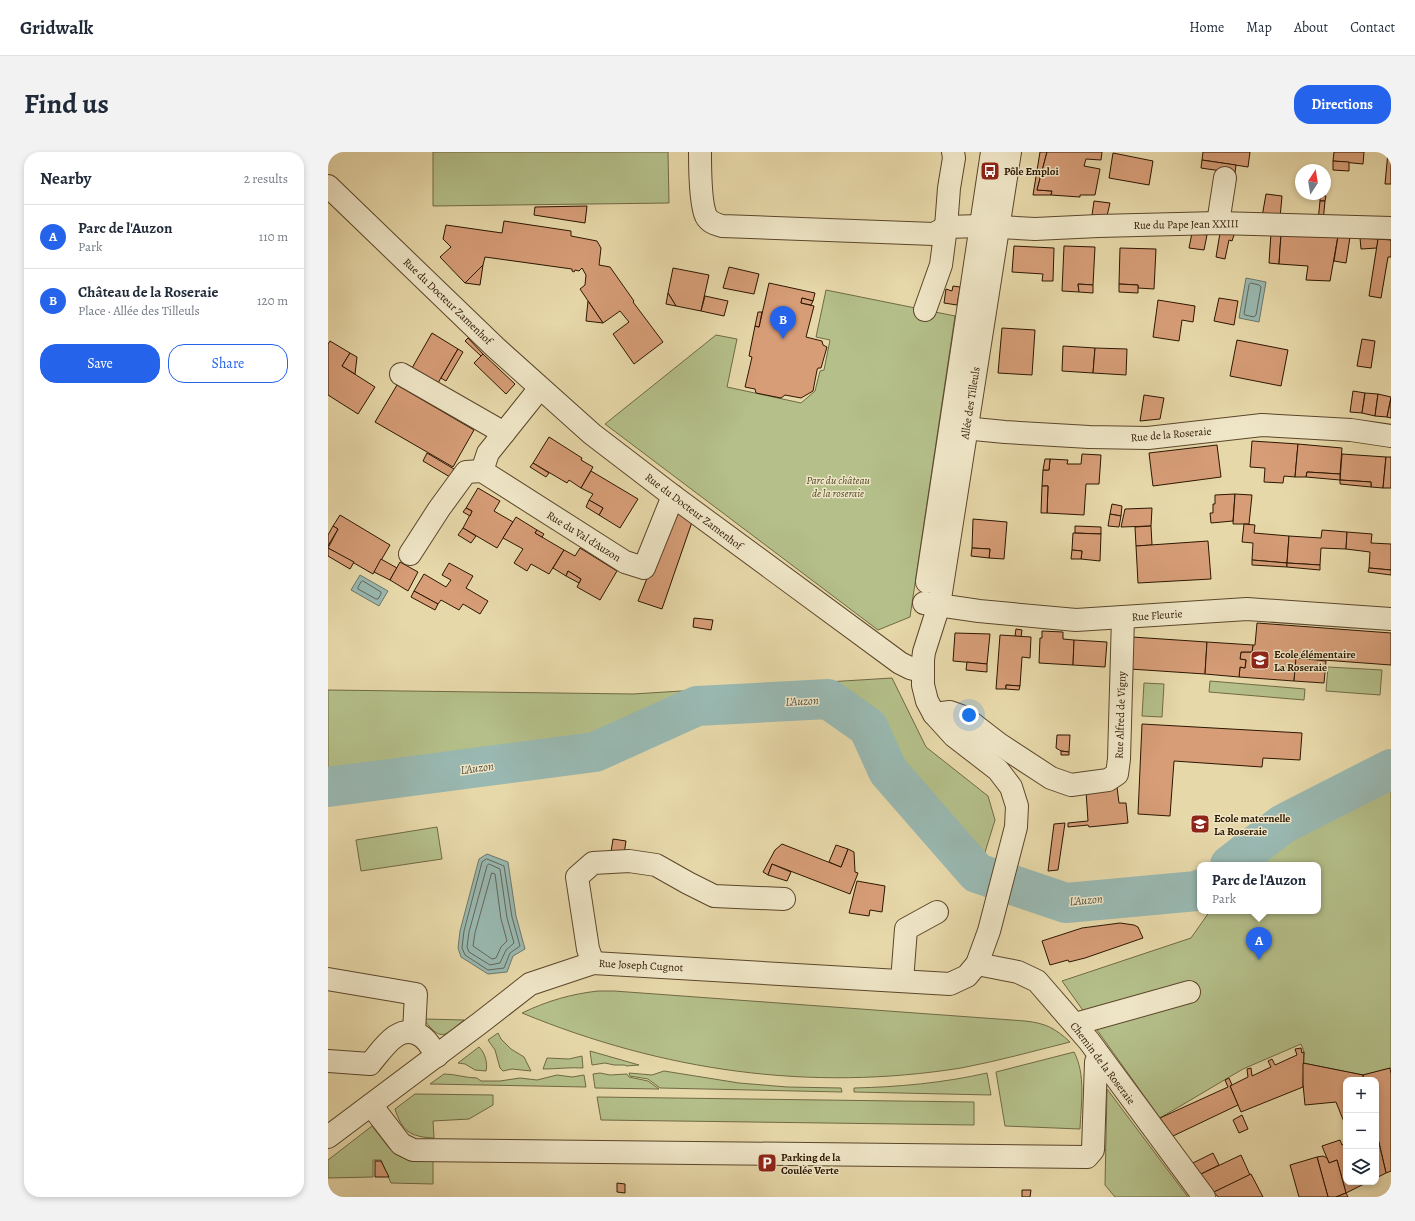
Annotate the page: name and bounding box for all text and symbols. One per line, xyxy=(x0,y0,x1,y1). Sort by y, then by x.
text: Gridwalk xyxy=(20,15,93,41)
text: Home xyxy=(1189,18,1224,37)
text: Map xyxy=(1246,18,1272,37)
text: About xyxy=(1294,18,1328,37)
text: Contact xyxy=(1350,18,1395,37)
text: Find us xyxy=(24,85,109,123)
button: Directions xyxy=(1294,85,1391,124)
bus stop icon: Pôle Emploi xyxy=(979,160,1001,182)
place label: Pôle Emploi xyxy=(1004,164,1059,179)
north arrow xyxy=(1295,164,1331,200)
text: Nearby xyxy=(40,167,91,190)
text: 2 results xyxy=(244,170,288,187)
street label: Rue du Pape Jean XXIII xyxy=(1133,216,1239,233)
text: Parc de l'Auzon xyxy=(78,218,172,238)
text: A xyxy=(49,228,57,245)
text: 110 m xyxy=(259,228,288,245)
text: Park xyxy=(78,238,102,255)
street label: Rue du Docteur Zamenhof xyxy=(400,255,497,349)
text: Château de la Roseraie xyxy=(78,282,219,302)
text: B xyxy=(49,292,57,309)
text: 120 m xyxy=(257,292,288,309)
text: Place · Allée des Tilleuls xyxy=(78,302,200,319)
pin: B xyxy=(770,306,796,339)
button: Save xyxy=(40,344,160,383)
button: Share xyxy=(168,344,288,383)
street label: Allée des Tilleuls xyxy=(957,366,984,441)
street label: Rue de la Roseraie xyxy=(1130,423,1212,445)
street label: Rue du Docteur Zamenhof xyxy=(642,470,747,554)
park label: Parc du château de la roseraie xyxy=(806,473,870,501)
street label: Rue du Val d'Auzon xyxy=(544,508,624,565)
street label: Rue Fleurie xyxy=(1131,606,1183,625)
place label: Ecole élémentaire La Roseraie xyxy=(1274,647,1356,675)
school or university icon: Ecole élémentaire La Roseraie xyxy=(1249,649,1271,671)
street label: Rue Alfred de Vigny xyxy=(1111,671,1130,759)
water label: L'Auzon xyxy=(785,692,819,710)
your location xyxy=(959,705,979,725)
water label: L'Auzon xyxy=(459,758,495,778)
place label: Ecole maternelle La Roseraie xyxy=(1214,811,1290,839)
school or university icon: Ecole maternelle La Roseraie xyxy=(1189,813,1211,835)
popup xyxy=(1197,862,1321,914)
text: Parc de l'Auzon xyxy=(1212,870,1306,890)
text: Park xyxy=(1212,890,1236,907)
water label: L'Auzon xyxy=(1069,891,1103,909)
pin: A xyxy=(1246,927,1272,960)
street label: Rue Joseph Cugnot xyxy=(598,956,684,975)
street label: Chemin de la Roseraie xyxy=(1067,1019,1139,1108)
map controls xyxy=(1343,1077,1379,1185)
button: + xyxy=(1343,1077,1379,1113)
button: − xyxy=(1343,1113,1379,1149)
button: layers xyxy=(1343,1149,1379,1185)
place label: Parking de la Coulée Verte xyxy=(781,1150,841,1178)
parking icon: Parking de la Coulée Verte xyxy=(756,1152,778,1174)

